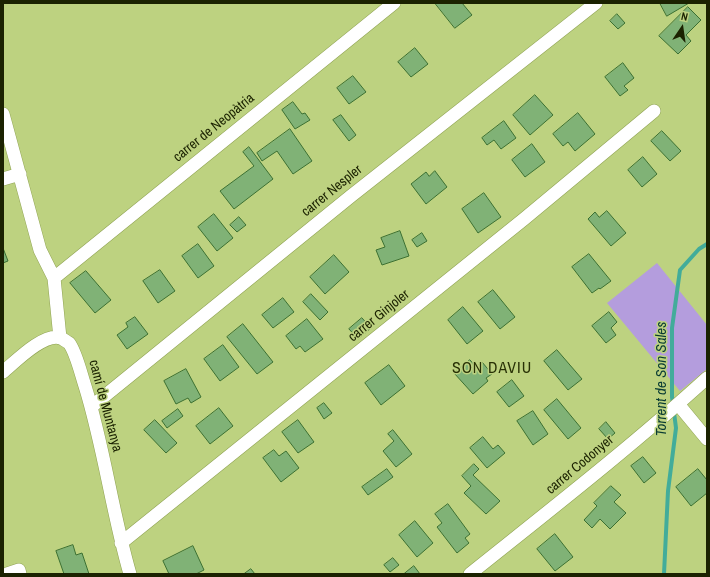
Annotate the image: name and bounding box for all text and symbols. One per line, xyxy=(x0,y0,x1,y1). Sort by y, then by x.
north arrow xyxy=(662,8,702,48)
text: N xyxy=(680,9,689,24)
street label: carrer de Neopàtria xyxy=(170,90,258,166)
street label: carrer Nespler xyxy=(298,162,366,220)
street label: carrer Ginjoler xyxy=(345,286,413,346)
water label: Torrent de Son Sales xyxy=(653,322,671,436)
street label: camí de Muntanya xyxy=(85,358,125,454)
district label: SON DAVIU xyxy=(452,359,532,379)
street label: carrer Codonyer xyxy=(543,432,617,498)

